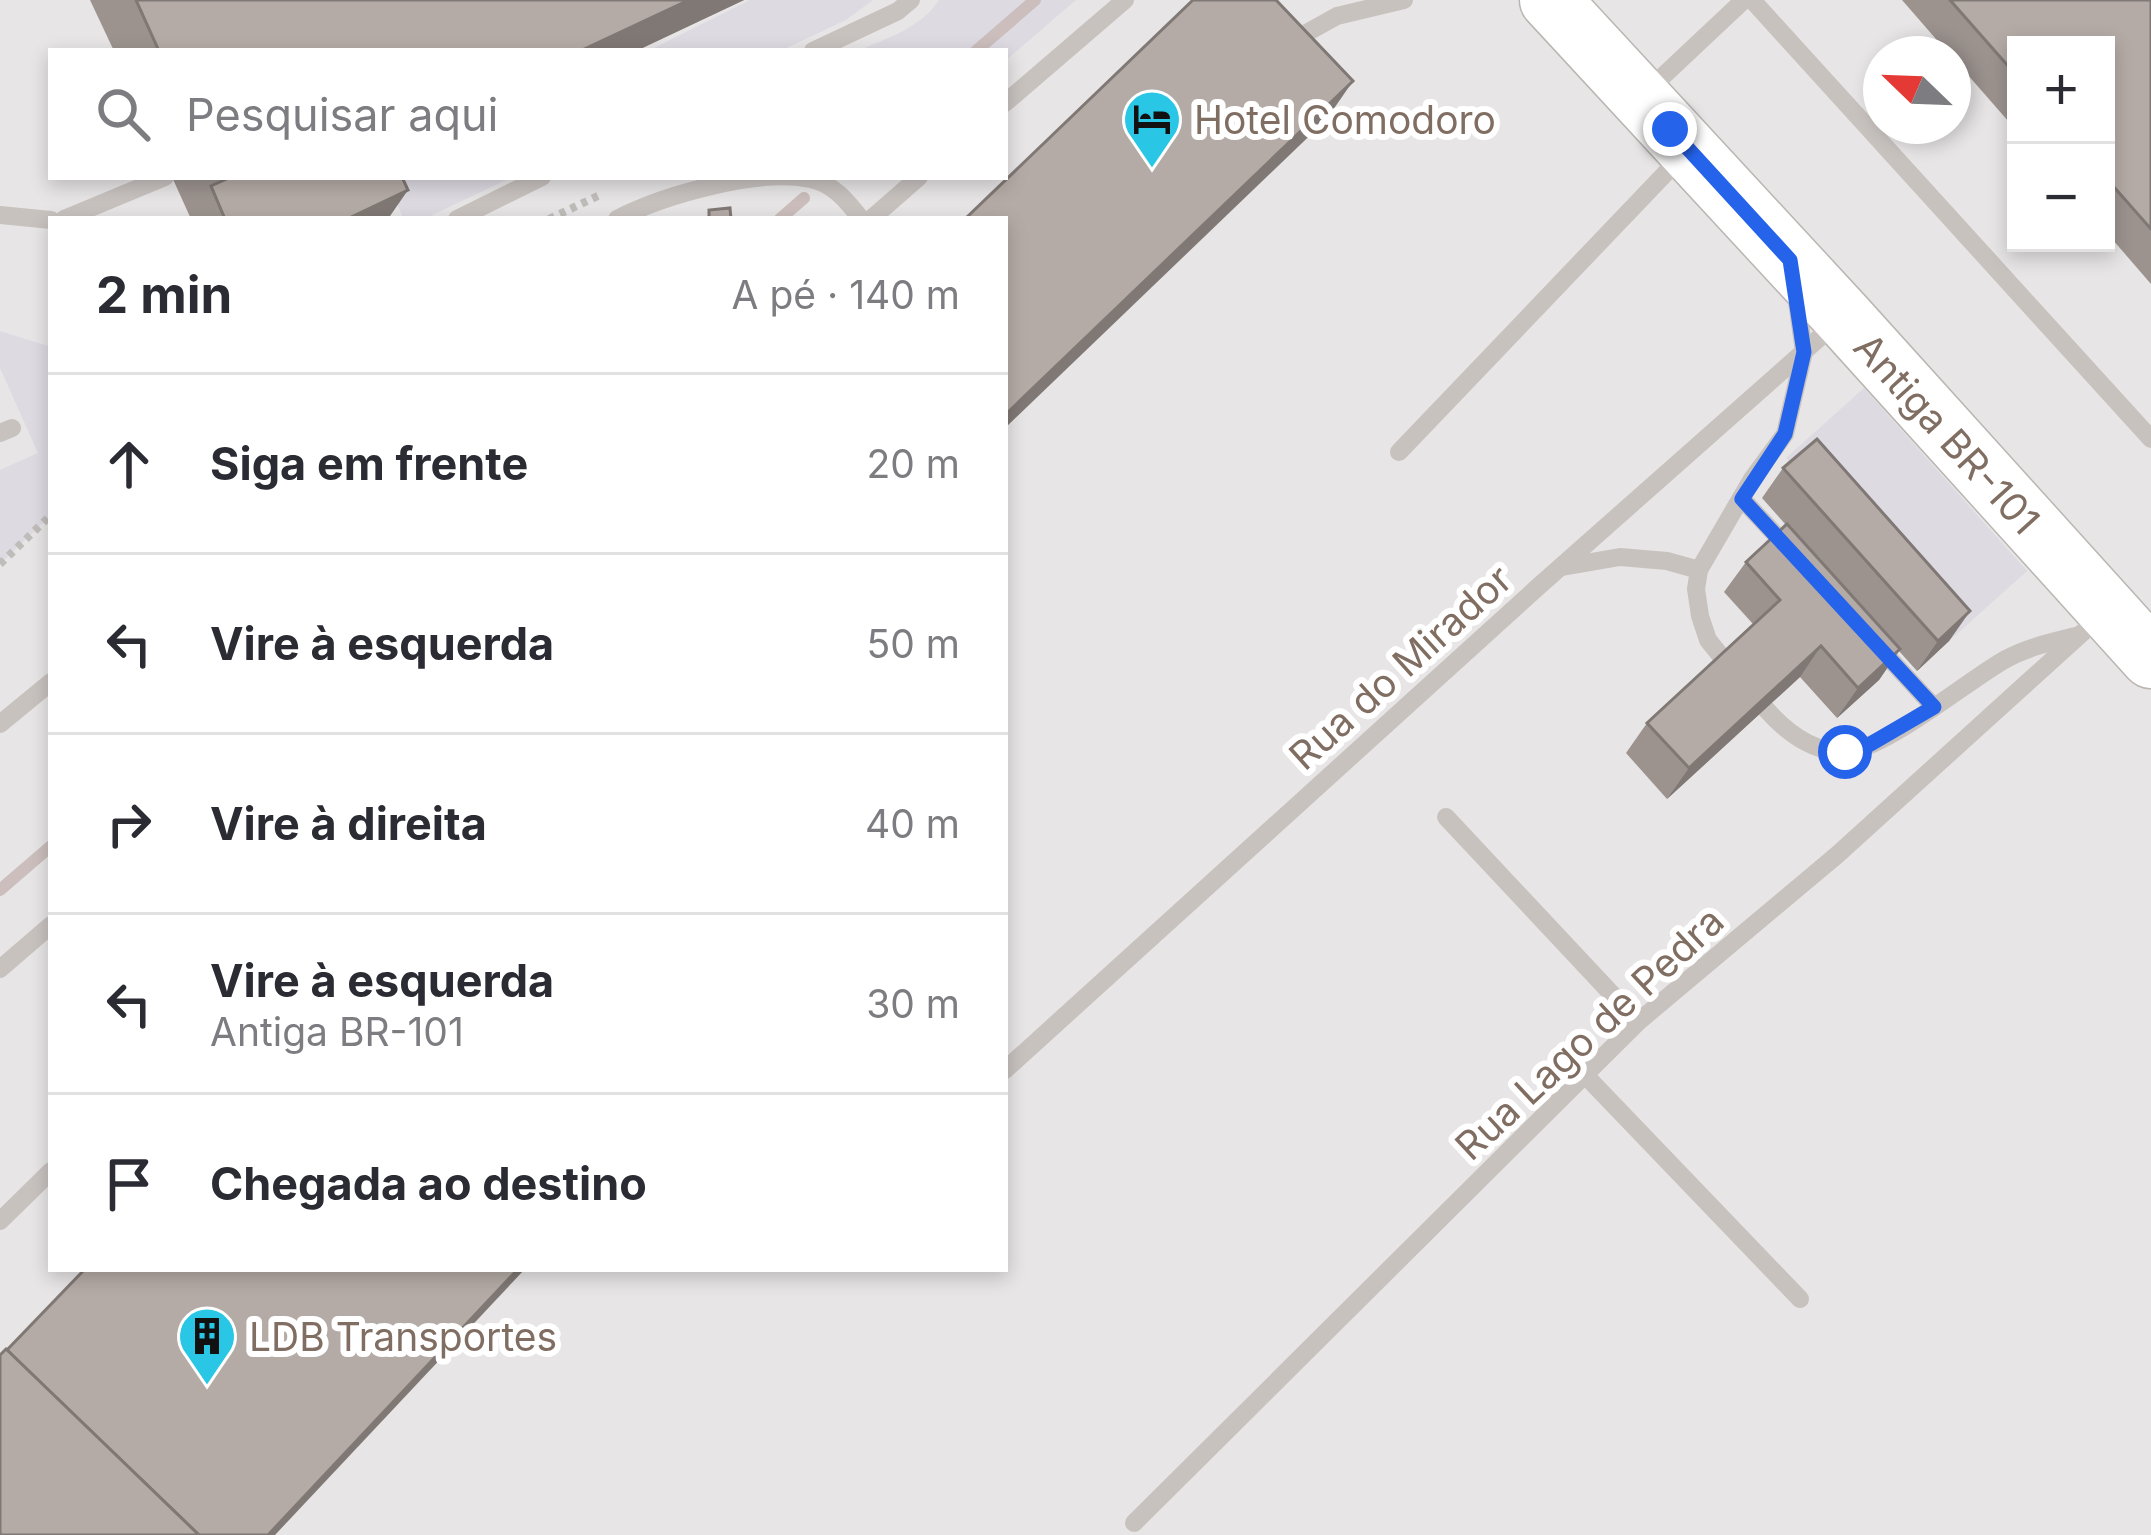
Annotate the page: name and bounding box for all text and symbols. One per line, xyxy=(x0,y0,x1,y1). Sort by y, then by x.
north arrow xyxy=(1863,36,1971,144)
map controls xyxy=(2007,36,2115,252)
button: + xyxy=(2007,36,2115,144)
search box xyxy=(48,48,1008,180)
icon: search xyxy=(90,81,156,147)
text: Pesquisar aqui xyxy=(186,87,499,142)
hotel icon: Hotel Comodoro xyxy=(1121,88,1183,170)
place label: Hotel Comodoro xyxy=(1194,96,1496,143)
route end xyxy=(1643,102,1697,156)
button: − xyxy=(2007,144,2115,252)
text: 2 min xyxy=(96,264,232,325)
text: A pé · 140 m xyxy=(732,271,960,318)
street label: Antiga BR-101 xyxy=(1845,323,2050,543)
icon: ahead xyxy=(96,431,162,497)
text: Siga em frente xyxy=(210,436,528,491)
text: 20 m xyxy=(866,440,960,487)
street label: Rua do Mirador xyxy=(1279,555,1521,779)
icon: left xyxy=(96,611,162,677)
text: Vire à esquerda xyxy=(210,616,554,671)
text: 50 m xyxy=(867,620,960,667)
route start xyxy=(1818,725,1872,779)
icon: right xyxy=(96,791,162,857)
text: Vire à direita xyxy=(210,796,487,851)
text: 40 m xyxy=(865,800,960,847)
street label: Rua Lago de Pedra xyxy=(1445,897,1733,1169)
text: Vire à esquerda xyxy=(210,953,554,1008)
icon: left xyxy=(96,971,162,1037)
text: 30 m xyxy=(866,980,960,1027)
text: Antiga BR-101 xyxy=(210,1008,464,1055)
icon: arrive xyxy=(96,1151,162,1217)
text: Chegada ao destino xyxy=(210,1156,647,1211)
building icon: LDB Transportes xyxy=(176,1305,238,1387)
place label: LDB Transportes xyxy=(249,1313,557,1360)

